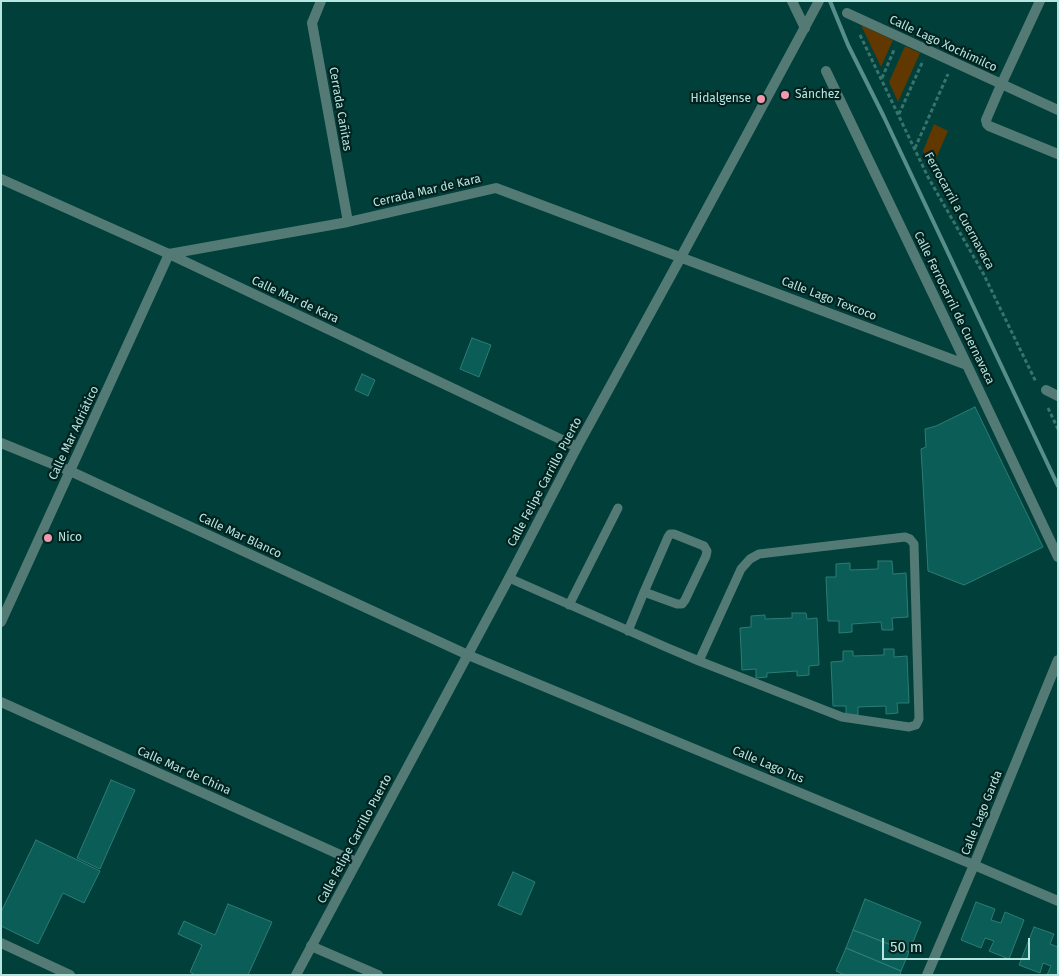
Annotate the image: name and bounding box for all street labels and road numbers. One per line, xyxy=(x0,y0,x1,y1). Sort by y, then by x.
street label: Calle Lago Xochimilco xyxy=(887,13,999,75)
street label: Cerrada Cañitas xyxy=(326,66,354,152)
street label: Ferrocarril a Cuernavaca xyxy=(921,150,997,272)
street label: Cerrada Mar de Kara xyxy=(372,172,482,210)
street label: Calle Ferrocarril de Cuernavaca xyxy=(911,229,997,387)
street label: Calle Mar de Kara xyxy=(249,274,341,326)
street label: Calle Lago Texcoco xyxy=(779,274,879,324)
street label: Calle Mar Adriático xyxy=(46,384,102,482)
street label: Calle Felipe Carrillo Puerto xyxy=(505,415,585,549)
street label: Calle Mar Blanco xyxy=(196,510,284,562)
street label: Calle Lago Tus xyxy=(730,743,806,787)
street label: Calle Mar de China xyxy=(135,744,233,798)
street label: Calle Lago Garda xyxy=(958,768,1006,858)
street label: Calle Felipe Carrillo Puerto xyxy=(315,772,395,906)

